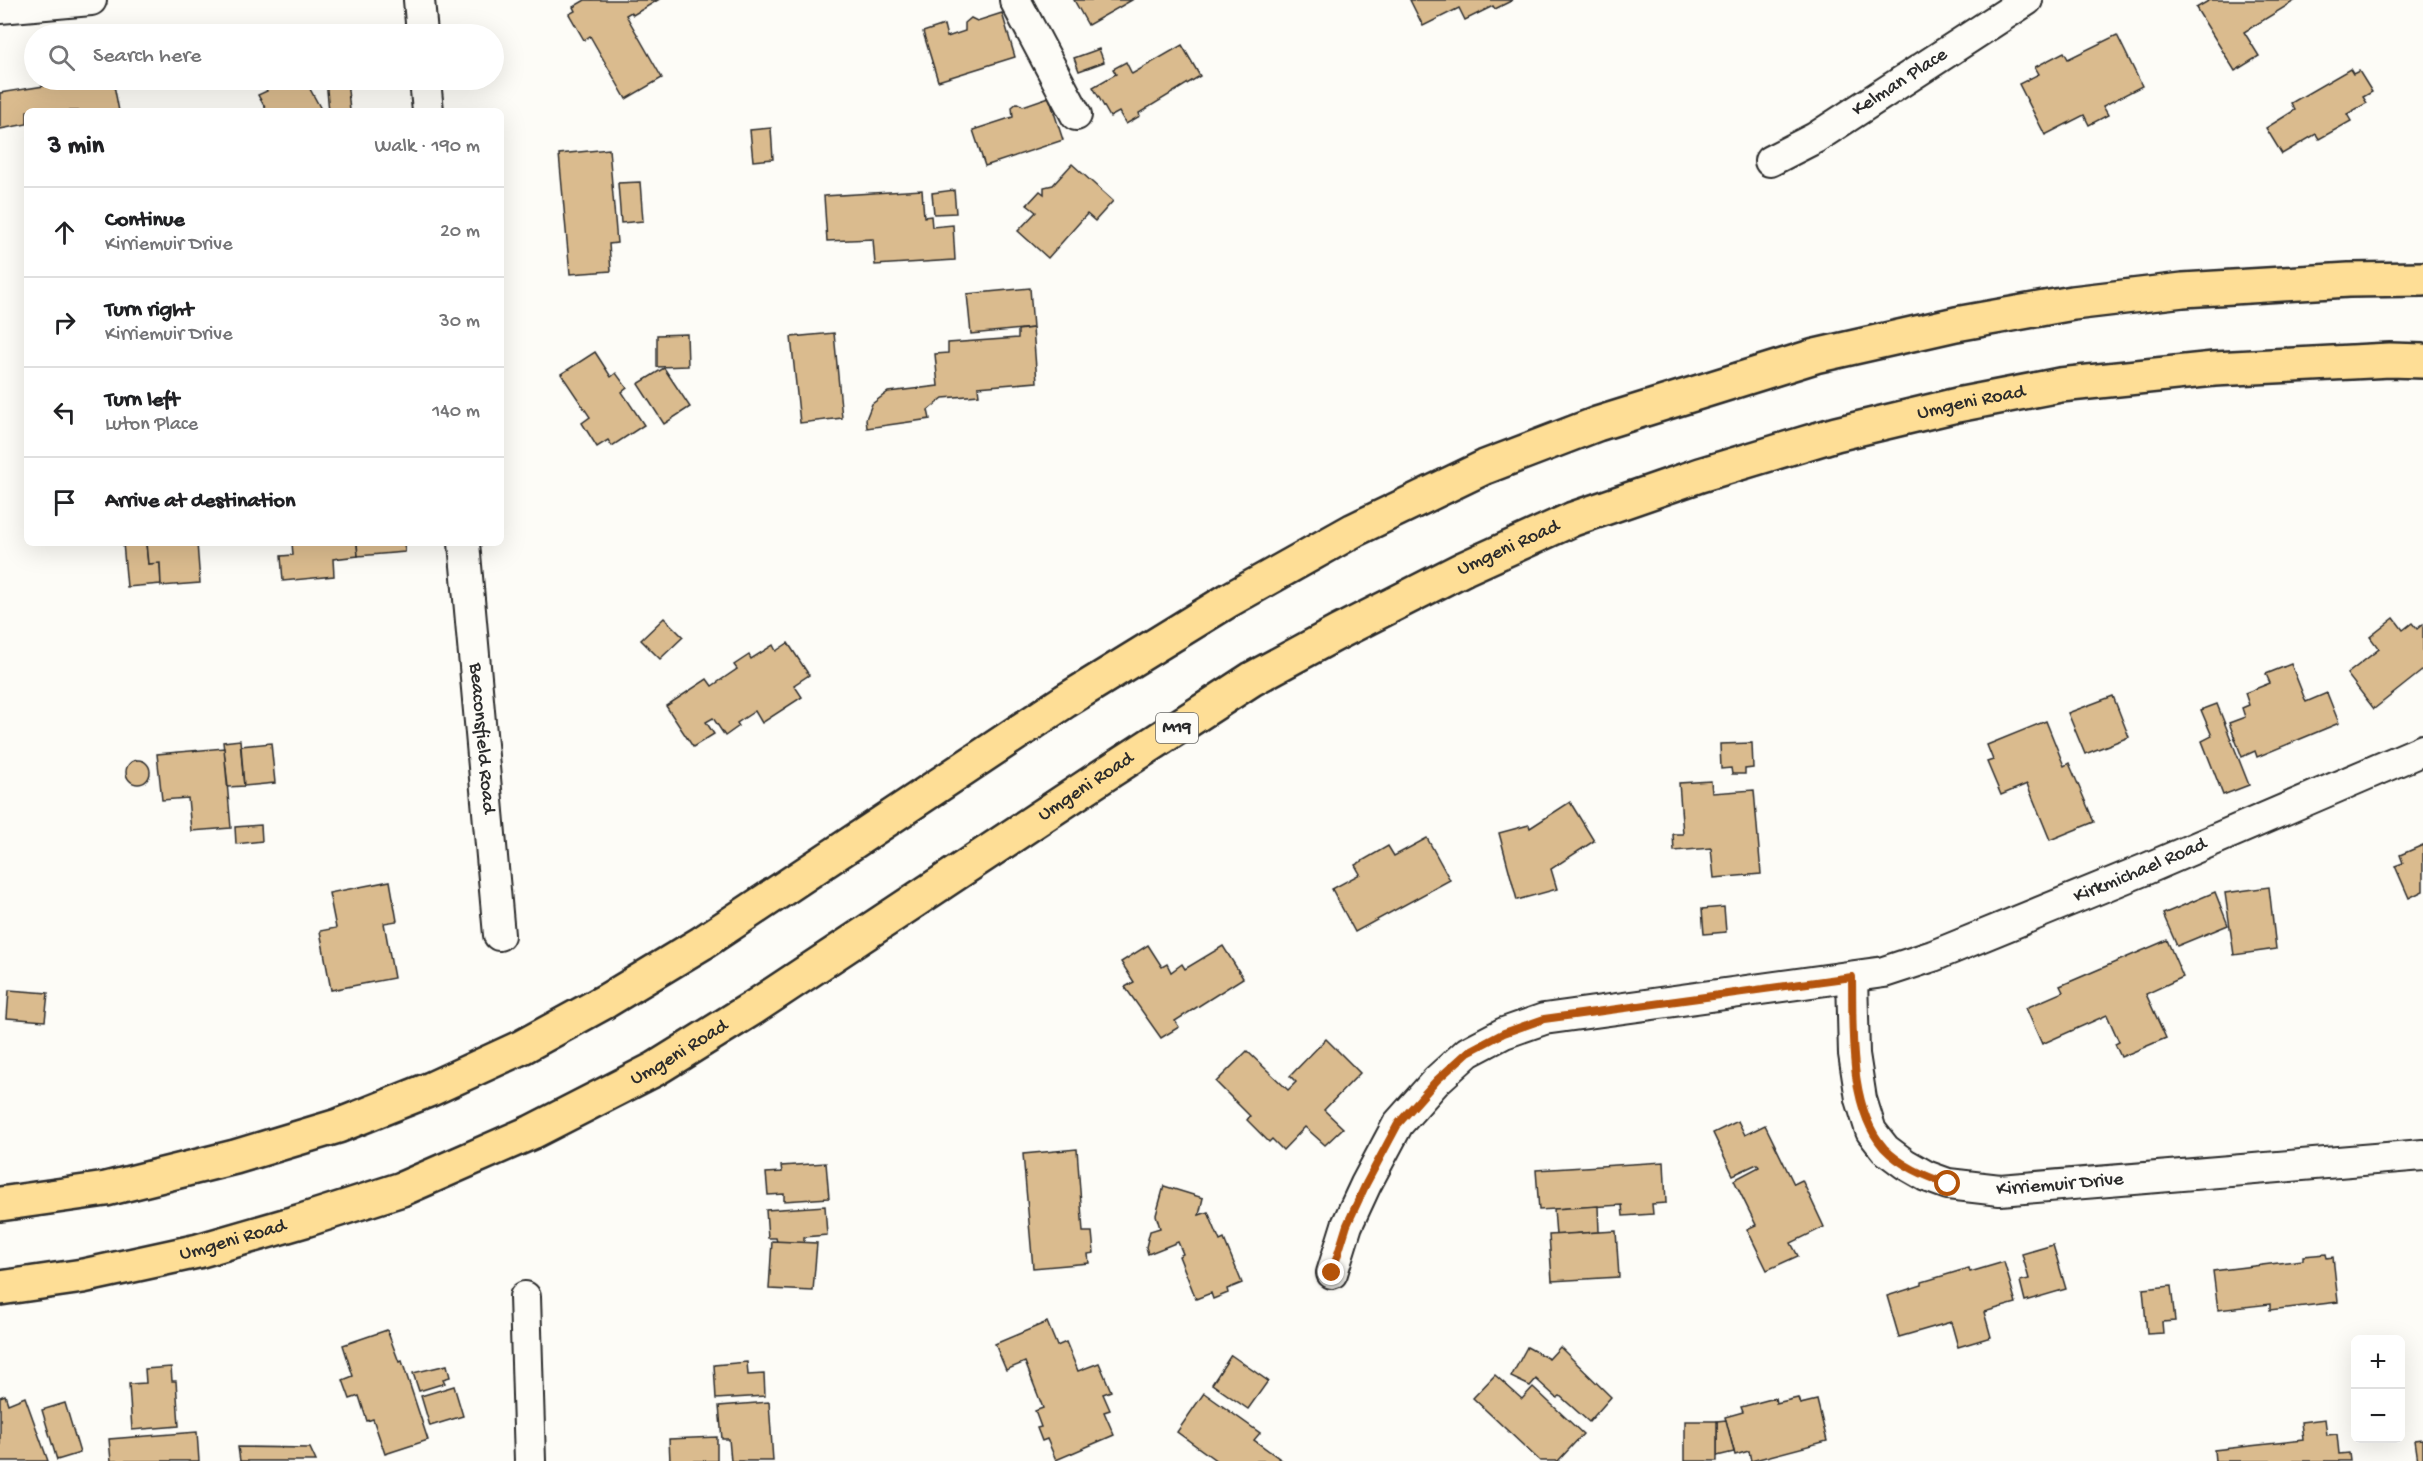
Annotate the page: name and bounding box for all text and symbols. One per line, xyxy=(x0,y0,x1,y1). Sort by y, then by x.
search box xyxy=(24,24,504,90)
icon: search xyxy=(45,41,78,74)
street label: Kelman Place xyxy=(1848,43,1953,122)
text: Search here xyxy=(93,44,201,70)
text: 3 min xyxy=(48,132,104,163)
text: Walk · 190 m xyxy=(374,136,480,159)
text: Continue xyxy=(105,208,185,234)
icon: ahead xyxy=(48,216,81,249)
text: 20 m xyxy=(440,221,480,244)
text: Kirriemuir Drive xyxy=(105,234,233,257)
text: Turn right xyxy=(105,298,193,324)
icon: right xyxy=(48,306,81,339)
text: 30 m xyxy=(439,311,480,334)
text: Kirriemuir Drive xyxy=(105,324,233,347)
street label: Umgeni Road xyxy=(1915,380,2029,426)
text: Turn left xyxy=(105,388,179,414)
icon: left xyxy=(48,396,81,429)
text: 140 m xyxy=(432,401,480,424)
text: Luton Place xyxy=(105,414,198,437)
icon: arrive xyxy=(48,486,81,519)
text: Arrive at destination xyxy=(105,489,295,515)
street label: Umgeni Road xyxy=(1453,514,1565,581)
street label: Beaconsfield Road xyxy=(463,661,500,817)
road number: M19 xyxy=(1156,713,1198,743)
street label: Umgeni Road xyxy=(1034,746,1140,827)
street label: Kirkmichael Road xyxy=(2070,832,2212,909)
street label: Umgeni Road xyxy=(627,1014,734,1091)
street label: Kirriemuir Drive xyxy=(1995,1168,2125,1202)
route start xyxy=(1934,1170,1960,1196)
street label: Umgeni Road xyxy=(178,1214,291,1266)
route end xyxy=(1318,1259,1344,1285)
map controls xyxy=(2351,1335,2405,1443)
button: + xyxy=(2351,1335,2405,1389)
button: − xyxy=(2351,1389,2405,1443)

